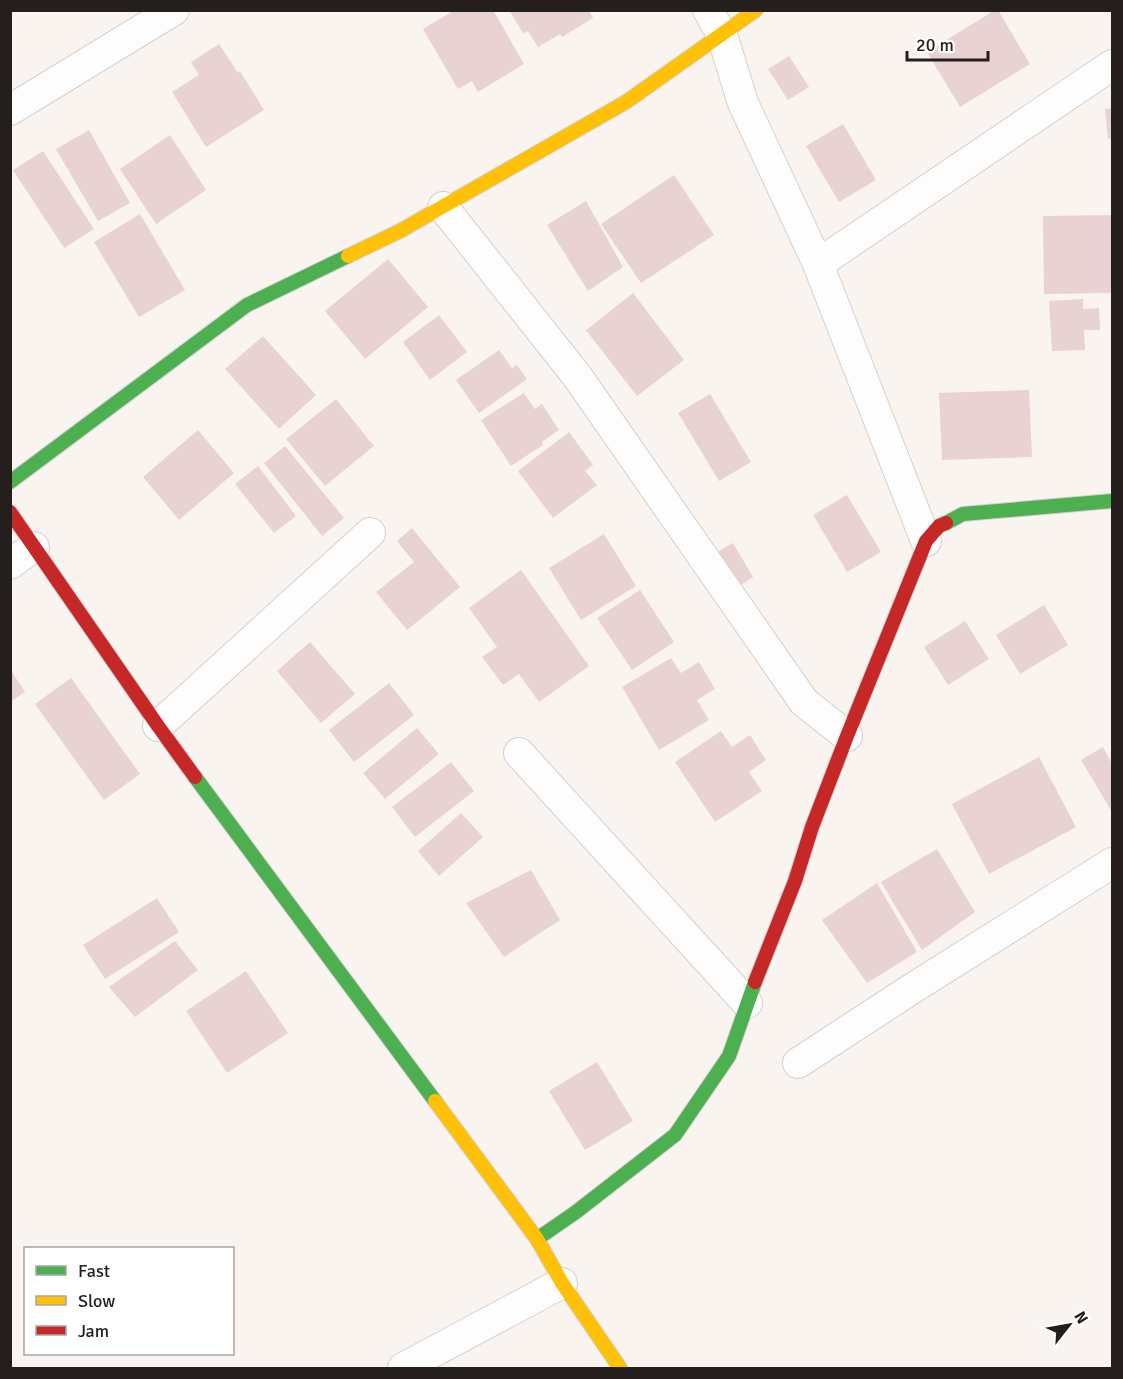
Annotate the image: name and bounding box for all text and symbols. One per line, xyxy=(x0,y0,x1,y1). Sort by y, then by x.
scale bar xyxy=(907,24,988,62)
text: 20 m xyxy=(916,34,954,56)
legend xyxy=(24,1247,234,1355)
text: Fast xyxy=(78,1260,110,1282)
text: Slow xyxy=(78,1290,115,1312)
north arrow xyxy=(1039,1295,1099,1355)
text: N xyxy=(1070,1308,1092,1328)
text: Jam xyxy=(78,1320,109,1342)

